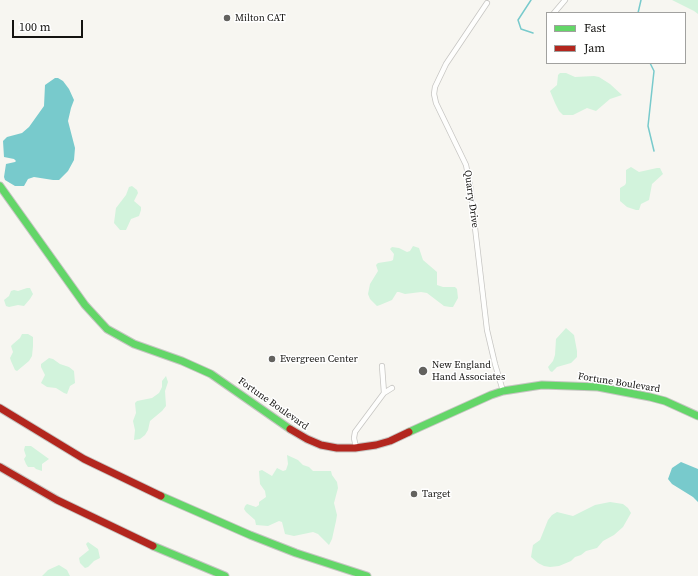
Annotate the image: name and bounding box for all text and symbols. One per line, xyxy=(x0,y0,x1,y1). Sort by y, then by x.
scale bar xyxy=(14,12,85,38)
place label: Milton CAT xyxy=(235,12,285,24)
legend xyxy=(546,12,686,64)
marker: Milton CAT xyxy=(222,13,232,23)
text: 100 m xyxy=(19,19,51,35)
text: Fast xyxy=(584,20,606,36)
text: Jam xyxy=(584,40,605,56)
street label: Quarry Drive xyxy=(461,169,481,229)
place label: Evergreen Center xyxy=(280,353,358,365)
marker: Evergreen Center xyxy=(267,354,277,364)
place label: New England Hand Associates xyxy=(432,359,505,382)
marker: New England Hand Associates xyxy=(417,365,429,377)
street label: Fortune Boulevard xyxy=(577,371,661,395)
street label: Fortune Boulevard xyxy=(236,375,310,433)
place label: Target xyxy=(422,488,450,500)
marker: Target xyxy=(409,489,419,499)

